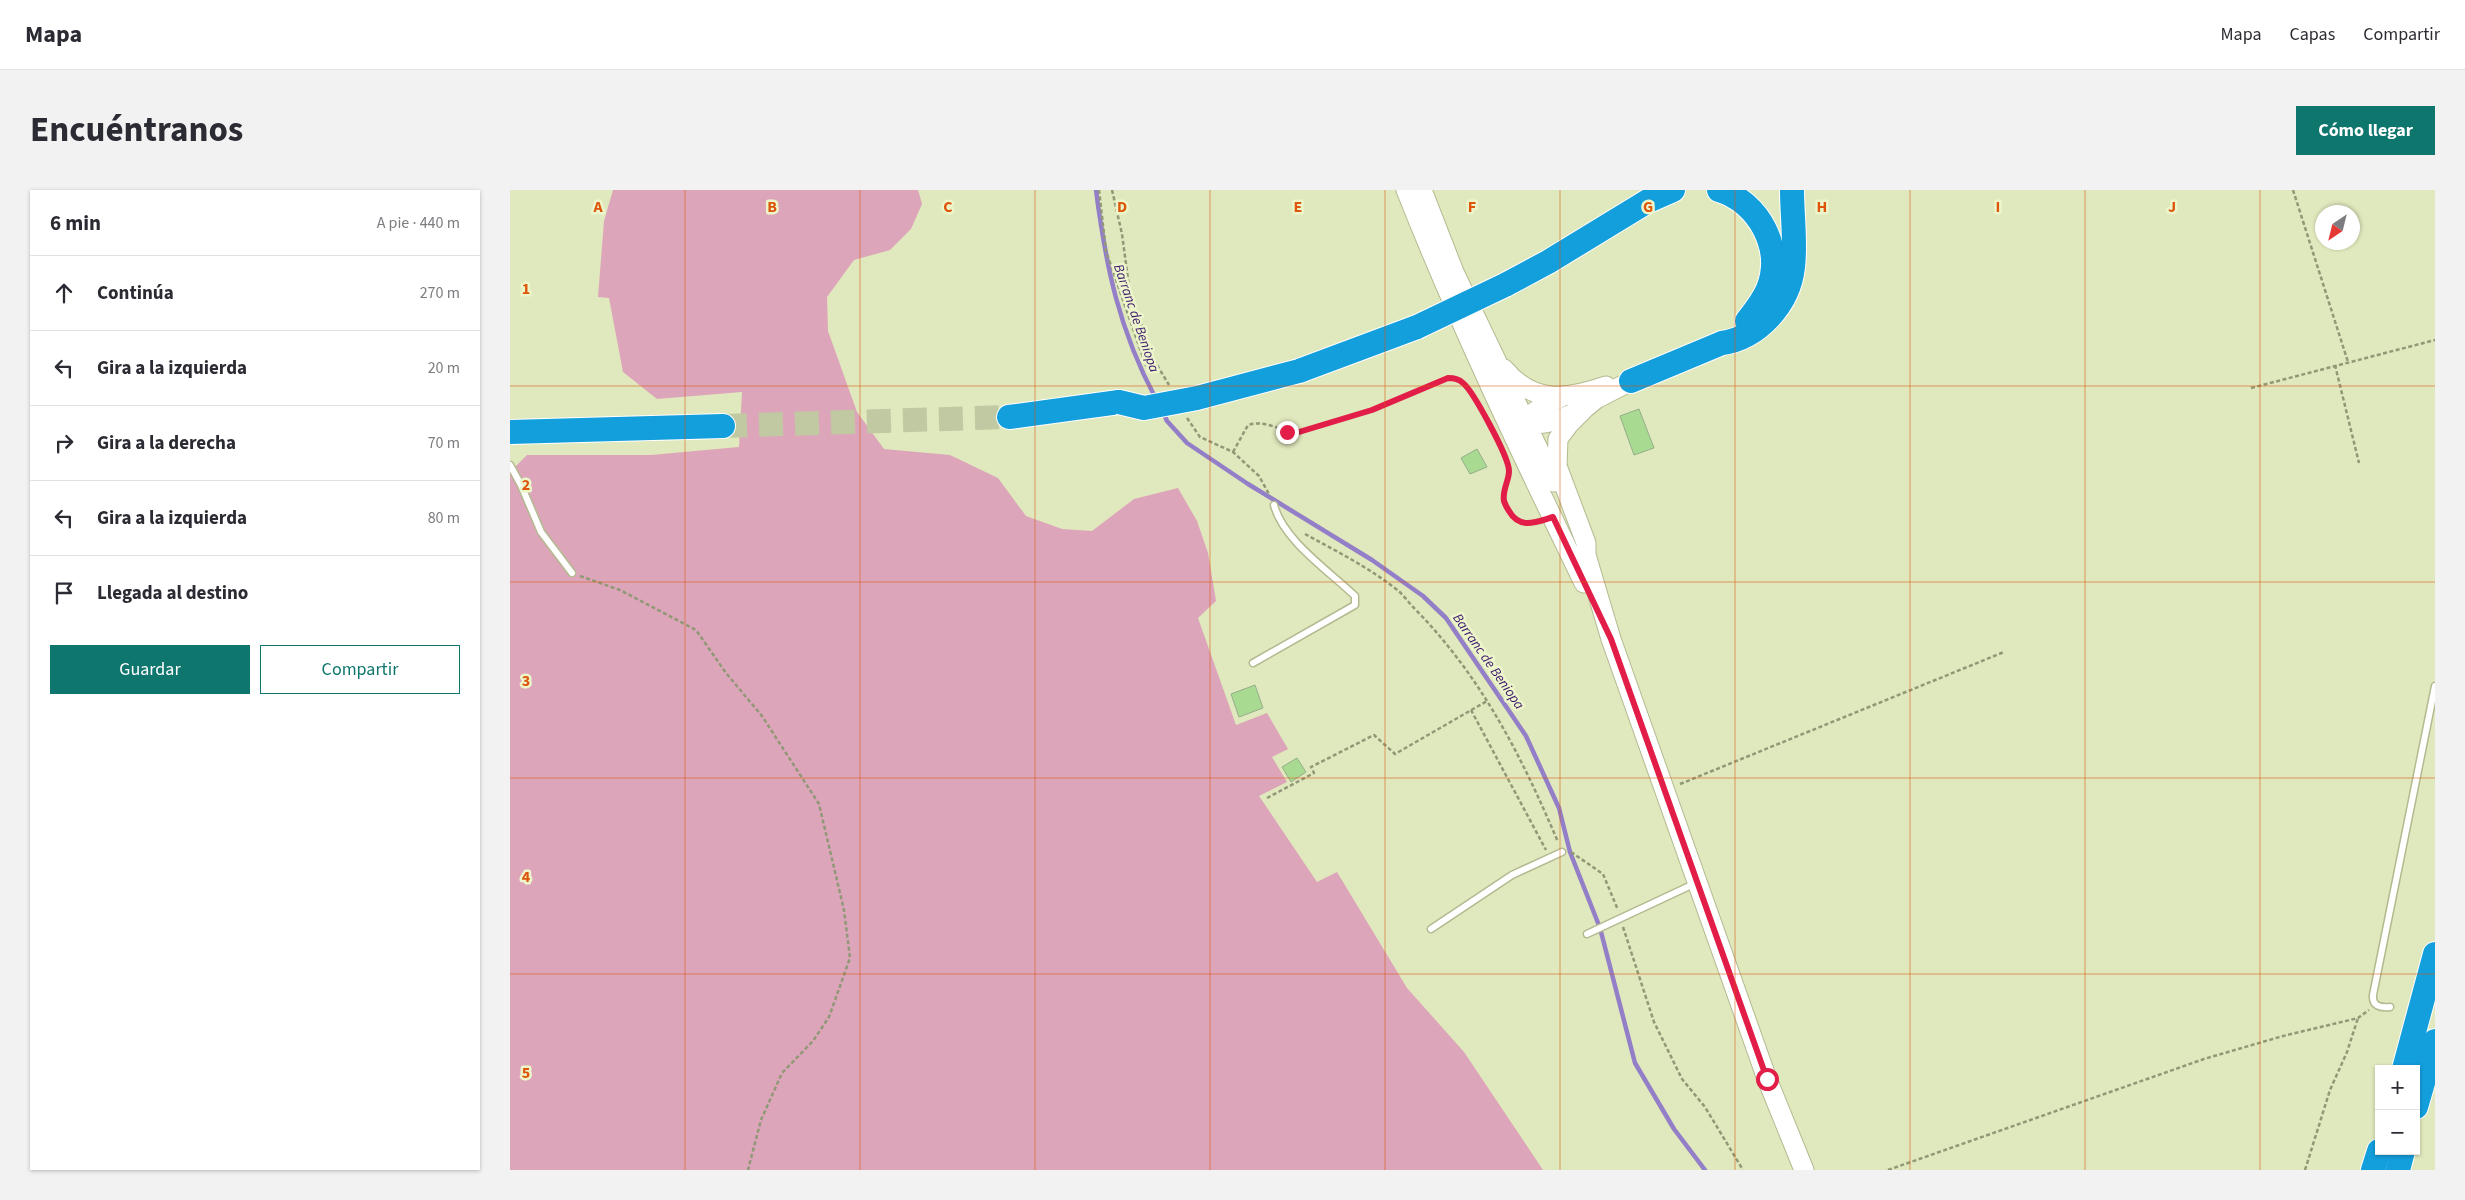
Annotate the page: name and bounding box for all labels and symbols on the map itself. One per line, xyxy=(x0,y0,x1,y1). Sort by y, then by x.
text: A xyxy=(592,196,603,218)
text: B xyxy=(767,196,777,218)
text: C xyxy=(943,196,953,218)
text: D xyxy=(1117,196,1127,218)
text: E xyxy=(1294,196,1302,218)
text: F xyxy=(1468,196,1476,218)
text: G xyxy=(1643,196,1653,218)
text: H xyxy=(1817,196,1827,218)
text: I xyxy=(1996,196,2000,218)
text: J xyxy=(2168,196,2176,218)
north arrow xyxy=(2315,205,2360,250)
water label: Barranc de Beniopa xyxy=(1108,262,1164,376)
text: 1 xyxy=(522,278,530,300)
route end xyxy=(1276,421,1299,444)
text: 2 xyxy=(522,474,530,496)
water label: Barranc de Beniopa xyxy=(1448,609,1529,714)
text: 3 xyxy=(522,670,530,692)
text: 4 xyxy=(522,866,531,888)
text: 5 xyxy=(522,1062,530,1084)
route start xyxy=(1756,1068,1779,1091)

